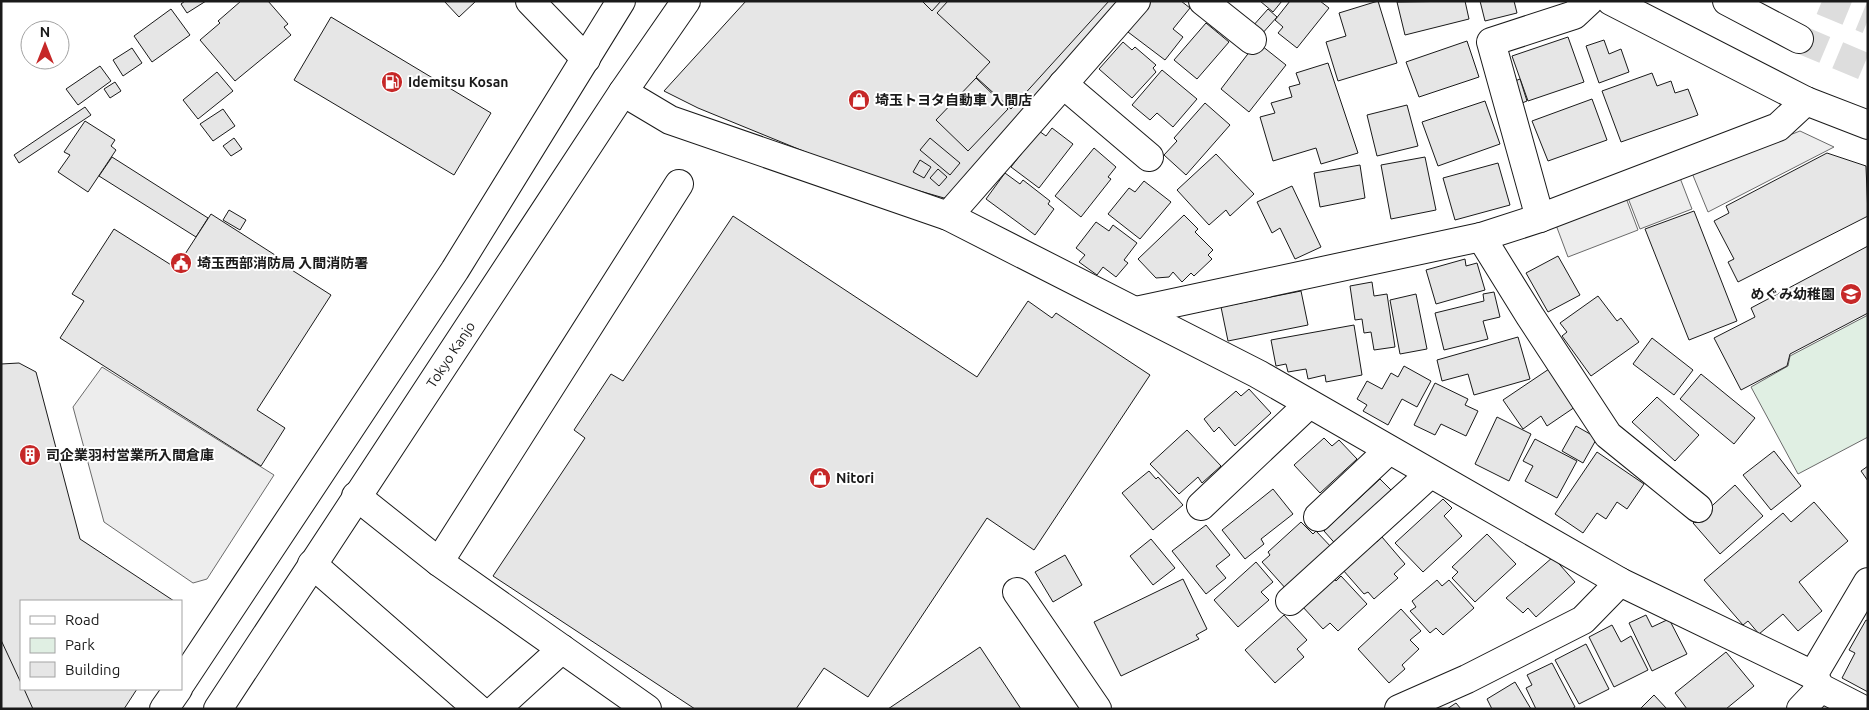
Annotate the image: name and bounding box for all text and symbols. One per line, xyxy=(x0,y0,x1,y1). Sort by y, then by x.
north arrow xyxy=(20,20,70,70)
text: N xyxy=(40,24,50,40)
fuel station icon: Idemitsu Kosan xyxy=(380,70,404,94)
place label: Idemitsu Kosan xyxy=(408,74,508,90)
shop icon: 埼玉トヨタ自動車 入間店 xyxy=(847,88,871,112)
place label: 埼玉トヨタ自動車 入間店 xyxy=(875,92,1032,108)
public building icon: 埼玉西部消防局 入間消防署 xyxy=(169,251,193,275)
place label: 埼玉西部消防局 入間消防署 xyxy=(197,255,368,271)
school or university icon: めぐみ幼稚園 xyxy=(1839,282,1863,306)
place label: めぐみ幼稚園 xyxy=(1751,286,1835,302)
street label: Tokyo Kanjo xyxy=(423,318,478,391)
building icon: 司企業羽村営業所入間倉庫 xyxy=(18,443,42,467)
place label: 司企業羽村営業所入間倉庫 xyxy=(46,447,214,463)
shop icon: Nitori xyxy=(808,466,832,490)
place label: Nitori xyxy=(836,470,874,486)
legend xyxy=(20,600,182,690)
text: Road xyxy=(65,611,100,628)
text: Park xyxy=(65,636,95,653)
text: Building xyxy=(65,661,120,678)

